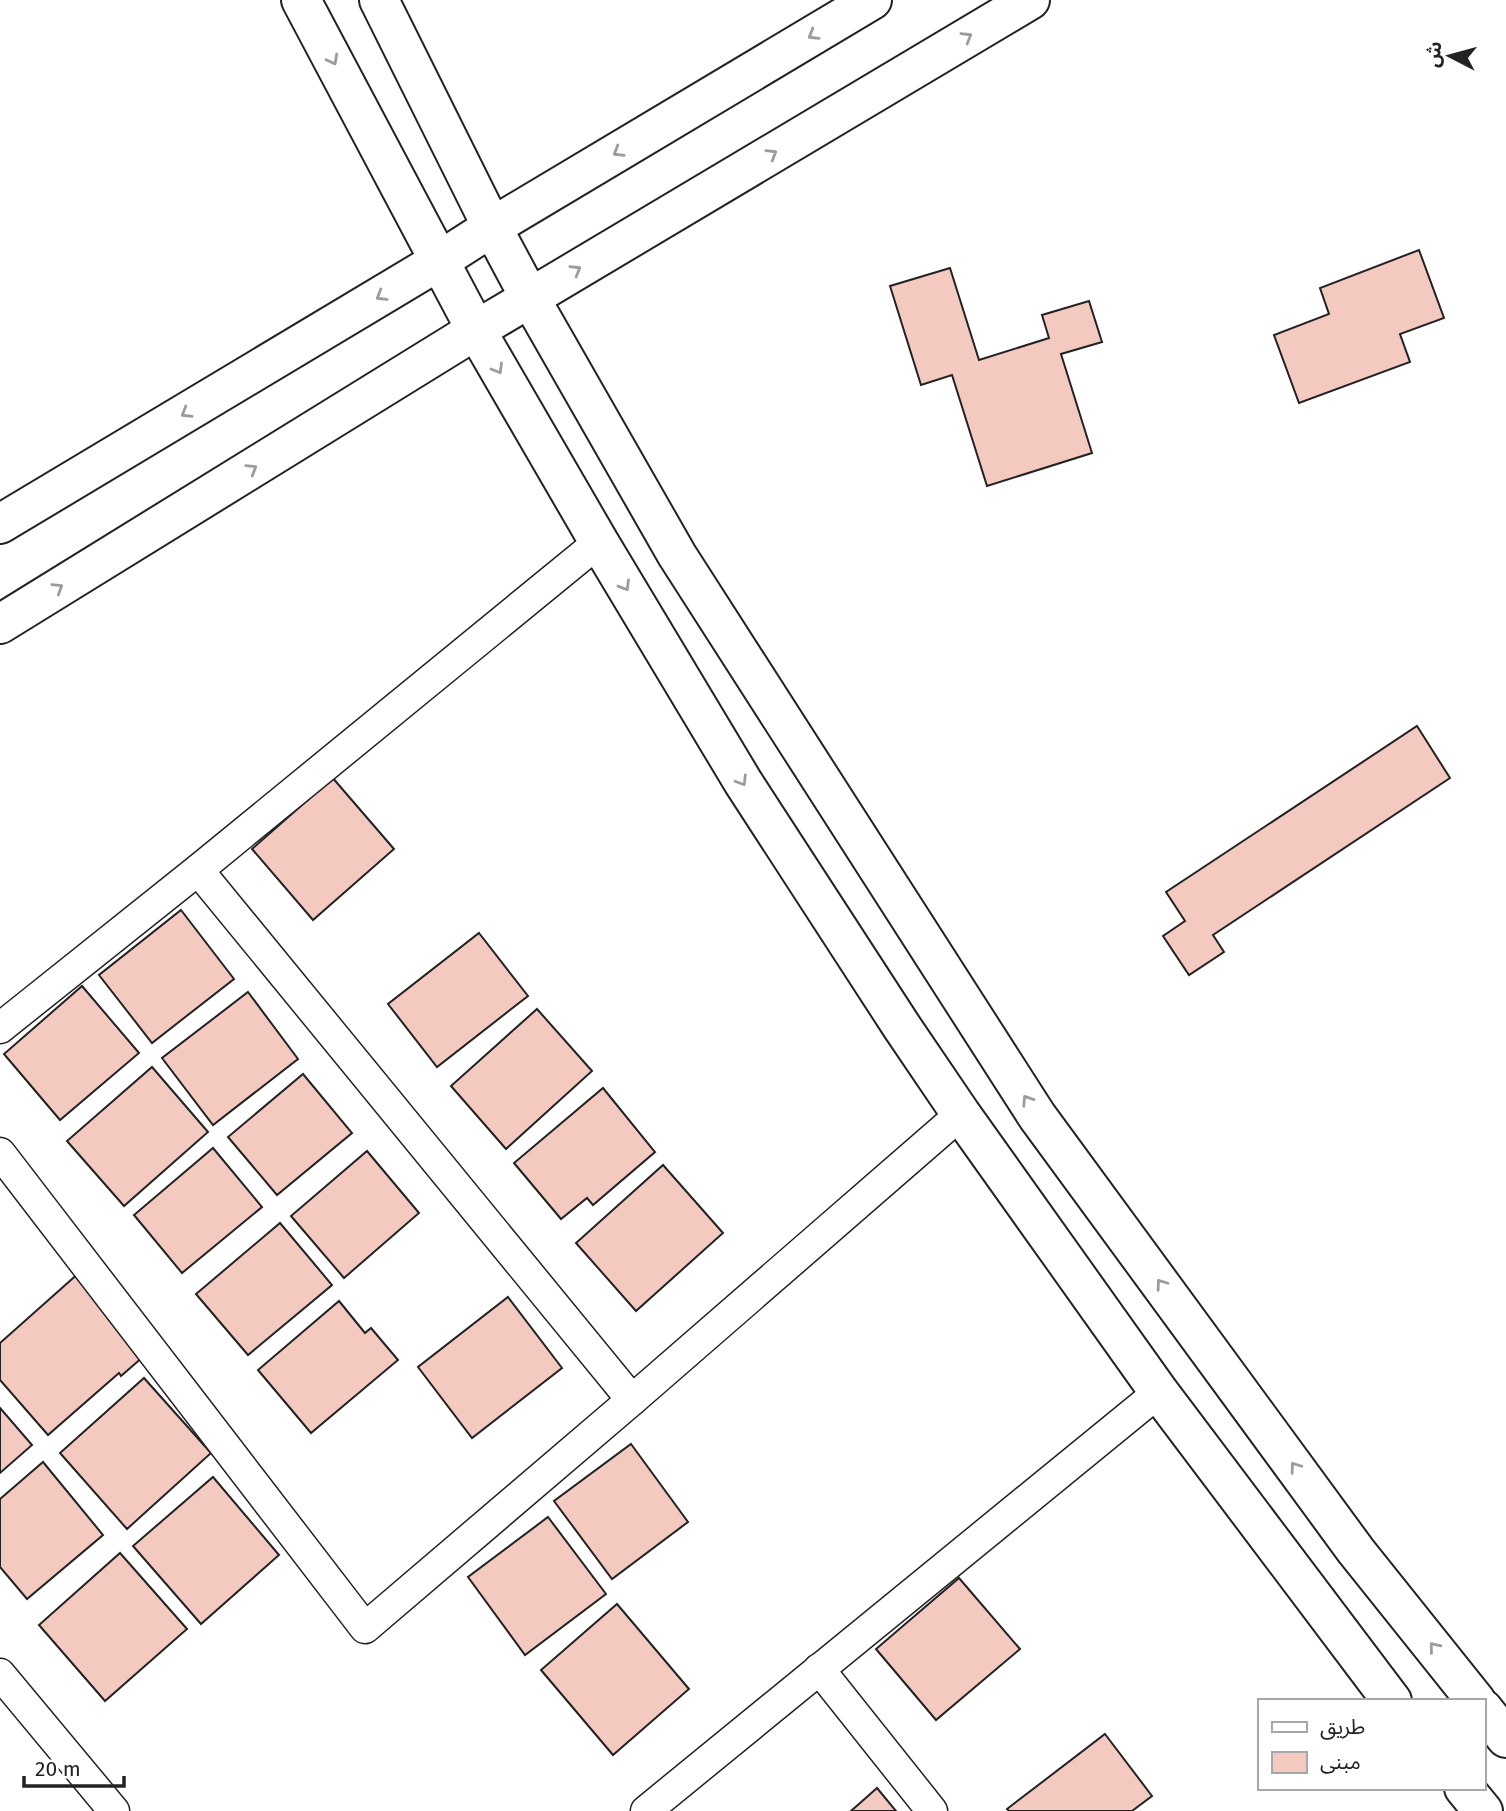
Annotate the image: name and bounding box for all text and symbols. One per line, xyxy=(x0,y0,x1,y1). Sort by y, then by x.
north arrow xyxy=(1415,21,1485,91)
one-way arrow xyxy=(808,27,821,40)
one-way arrow xyxy=(960,33,973,46)
text: ش xyxy=(1421,40,1446,68)
one-way arrow xyxy=(325,53,338,65)
one-way arrow xyxy=(612,143,625,156)
one-way arrow xyxy=(764,149,777,162)
one-way arrow xyxy=(569,265,582,278)
one-way arrow xyxy=(375,288,388,301)
one-way arrow xyxy=(490,361,503,374)
one-way arrow xyxy=(180,405,193,418)
one-way arrow xyxy=(244,464,257,477)
one-way arrow xyxy=(617,579,630,592)
one-way arrow xyxy=(50,584,63,597)
one-way arrow xyxy=(734,774,747,787)
one-way arrow xyxy=(1022,1094,1035,1107)
one-way arrow xyxy=(1156,1279,1169,1292)
one-way arrow xyxy=(1291,1462,1303,1475)
one-way arrow xyxy=(1429,1643,1442,1655)
legend xyxy=(1258,1699,1485,1790)
text: طريق xyxy=(1320,1714,1365,1740)
scale bar xyxy=(24,1744,124,1788)
text: مبنى xyxy=(1320,1749,1361,1775)
text: 20 m xyxy=(35,1756,81,1782)

